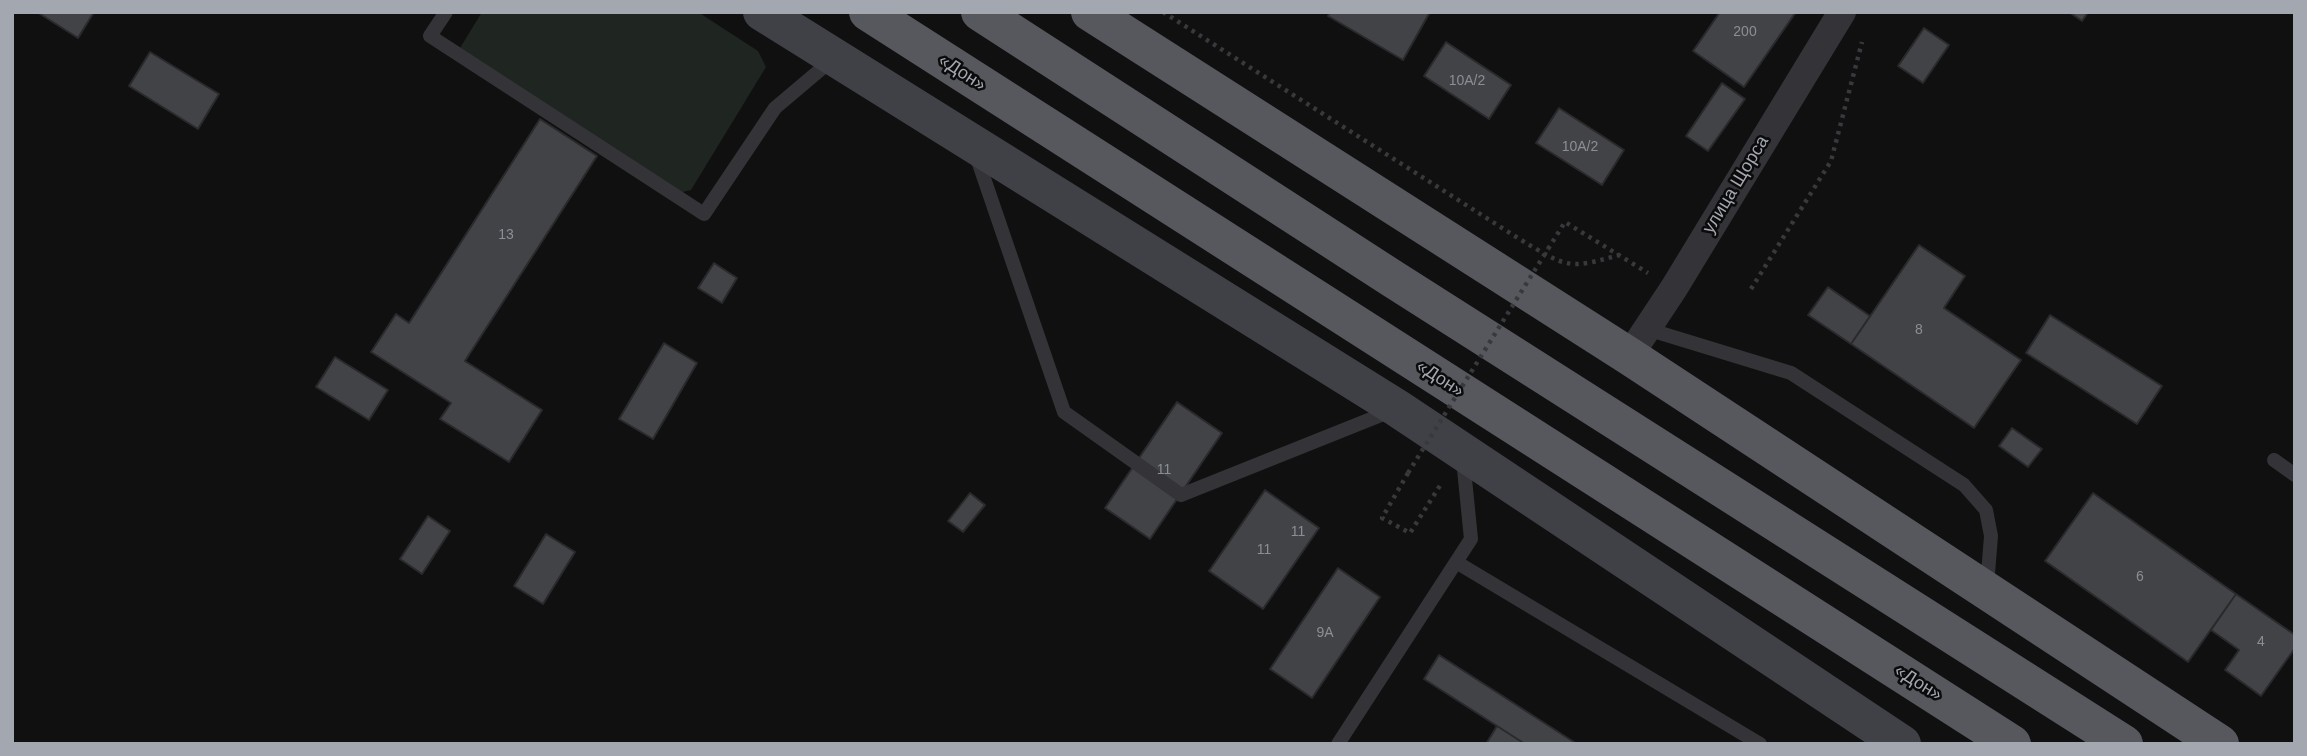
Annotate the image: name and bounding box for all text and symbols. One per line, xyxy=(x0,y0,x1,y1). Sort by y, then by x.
house number: 200 xyxy=(1733,24,1757,40)
street label: «Дон» xyxy=(934,50,990,96)
house number: 10А/2 xyxy=(1449,73,1485,89)
street label: улица Щорса xyxy=(1698,132,1774,238)
house number: 10А/2 xyxy=(1562,139,1598,155)
house number: 13 xyxy=(498,227,514,243)
house number: 8 xyxy=(1915,322,1923,338)
street label: «Дон» xyxy=(1412,356,1468,402)
house number: 11 xyxy=(1157,462,1171,478)
house number: 11 xyxy=(1291,524,1305,540)
house number: 11 xyxy=(1257,542,1271,558)
house number: 6 xyxy=(2136,569,2144,585)
house number: 9А xyxy=(1316,625,1334,641)
house number: 4 xyxy=(2257,634,2265,650)
street label: «Дон» xyxy=(1890,660,1946,706)

